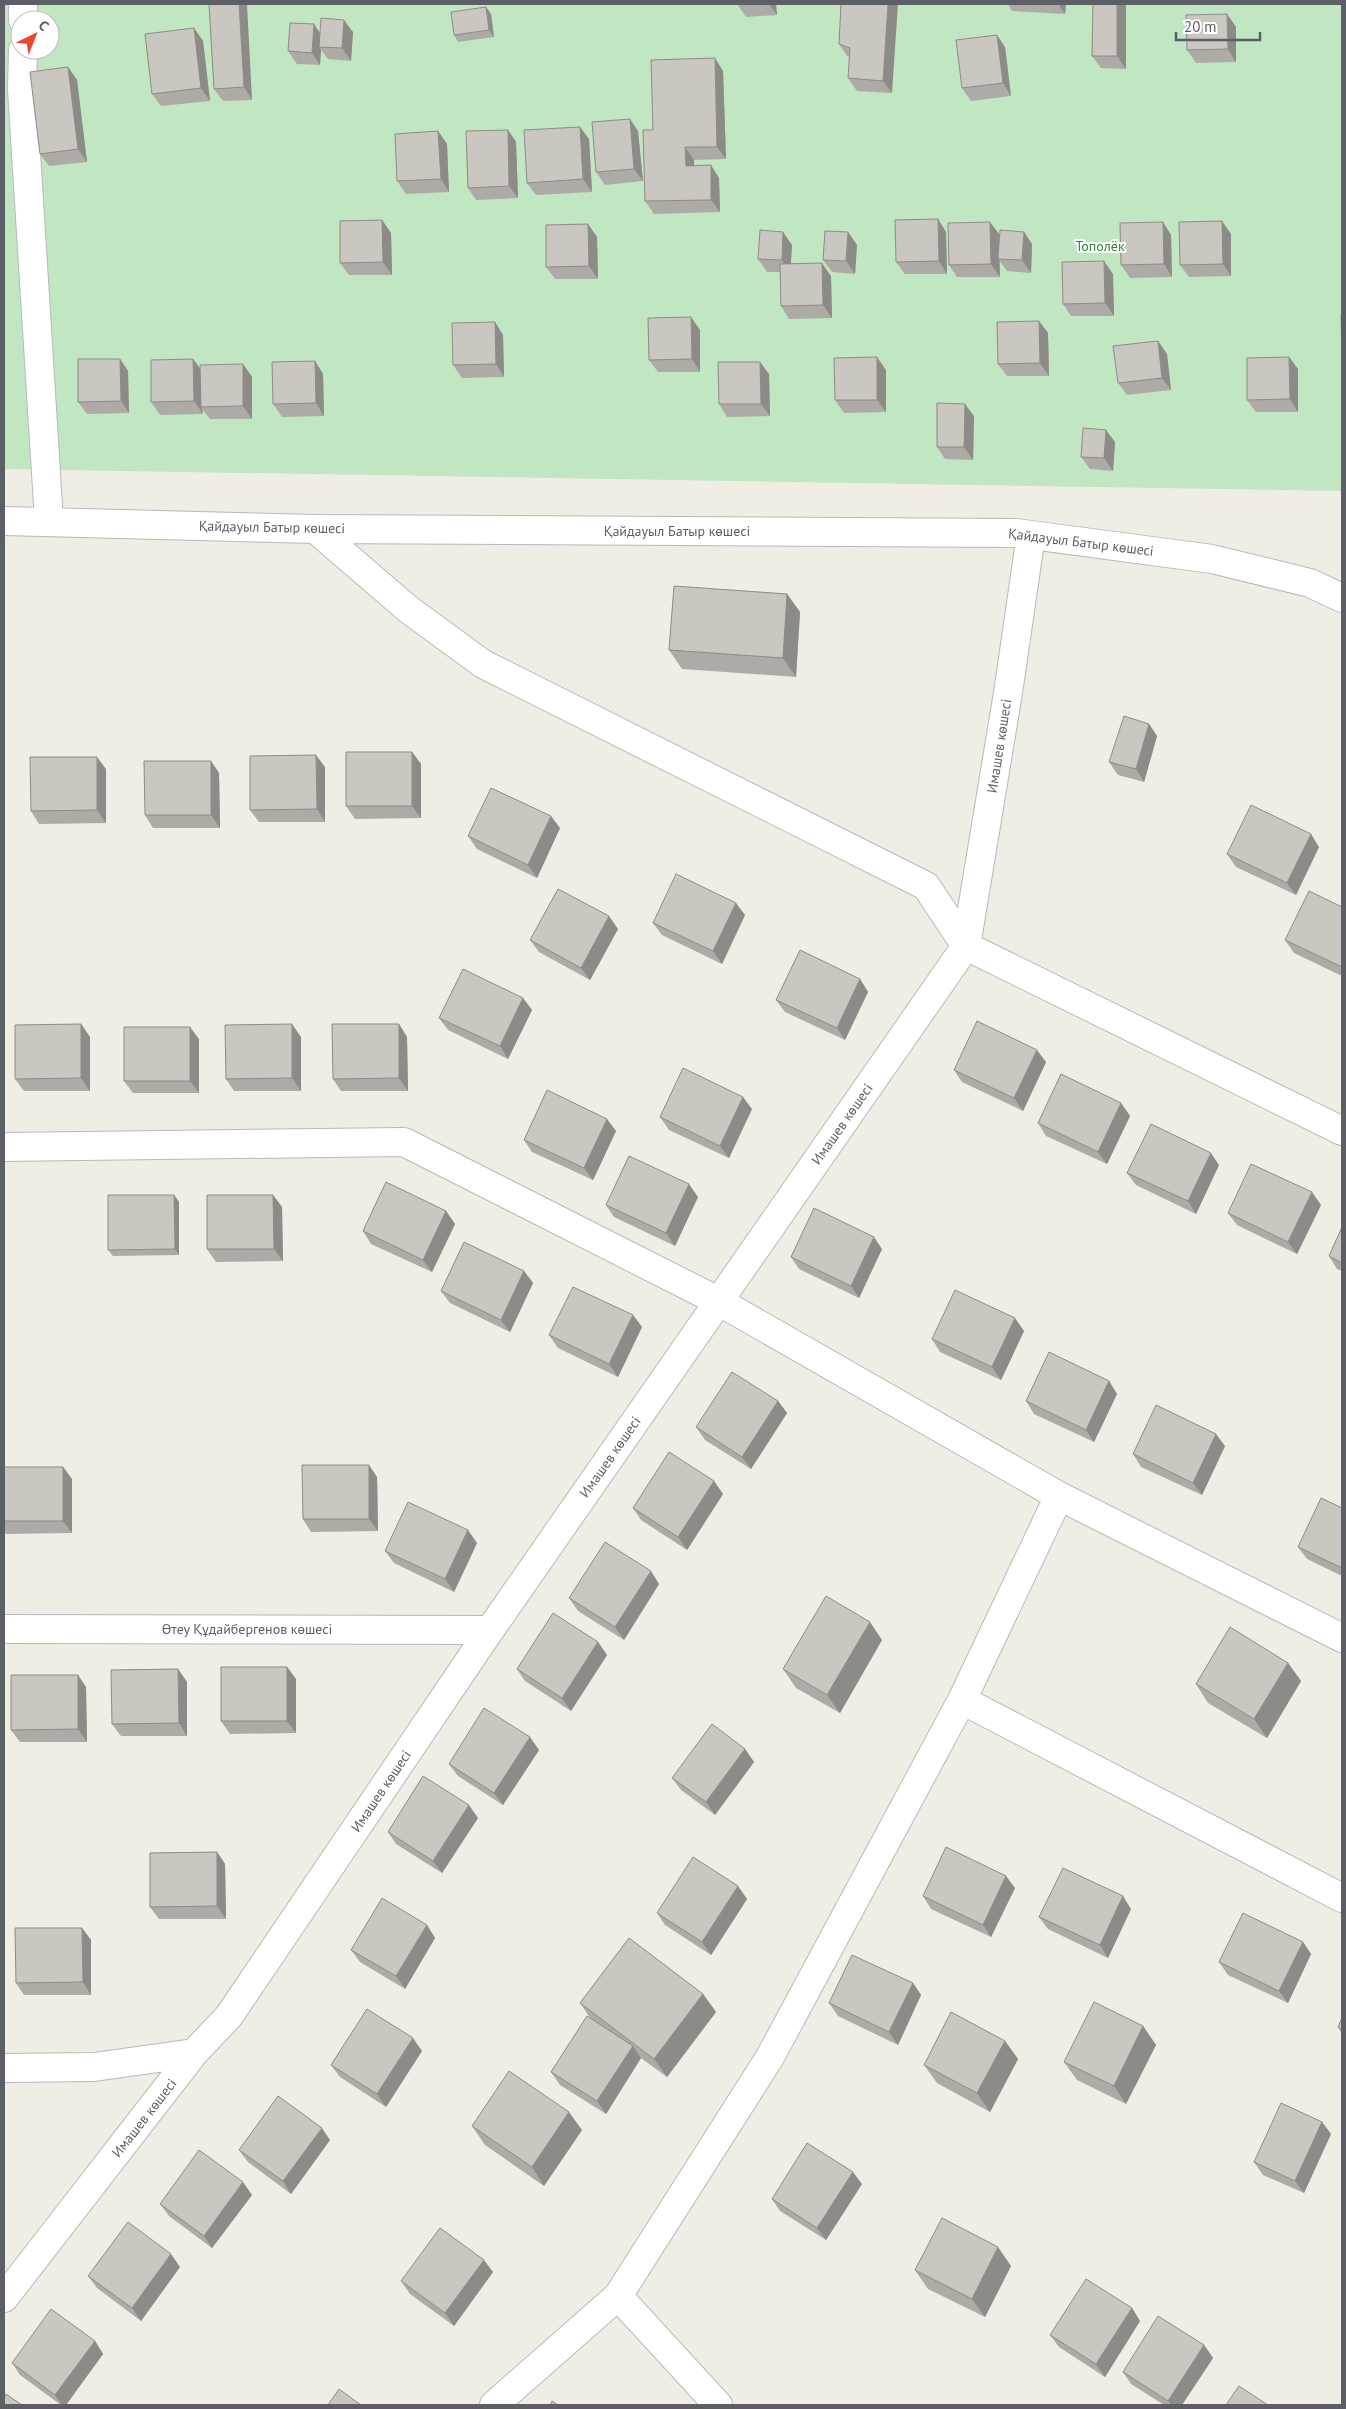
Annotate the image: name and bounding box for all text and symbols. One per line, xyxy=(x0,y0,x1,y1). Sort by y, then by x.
north arrow xyxy=(10,10,60,60)
scale bar xyxy=(1176,10,1260,42)
text: С xyxy=(35,16,53,35)
text: 20 m xyxy=(1184,17,1217,36)
park label: Тополёк xyxy=(1075,237,1125,255)
street label: Қайдауыл Батыр көшесі xyxy=(199,517,345,537)
street label: Қайдауыл Батыр көшесі xyxy=(604,522,750,540)
street label: Қайдауыл Батыр көшесі xyxy=(1007,524,1155,560)
street label: Имашев көшесі xyxy=(983,698,1015,794)
street label: Имашев көшесі xyxy=(807,1080,877,1168)
street label: Имашев көшесі xyxy=(575,1413,645,1501)
street label: Өтеу Құдайбергенов көшесі xyxy=(162,1620,332,1638)
street label: Имашев көшесі xyxy=(347,1747,415,1835)
street label: Имашев көшесі xyxy=(108,2075,180,2161)

